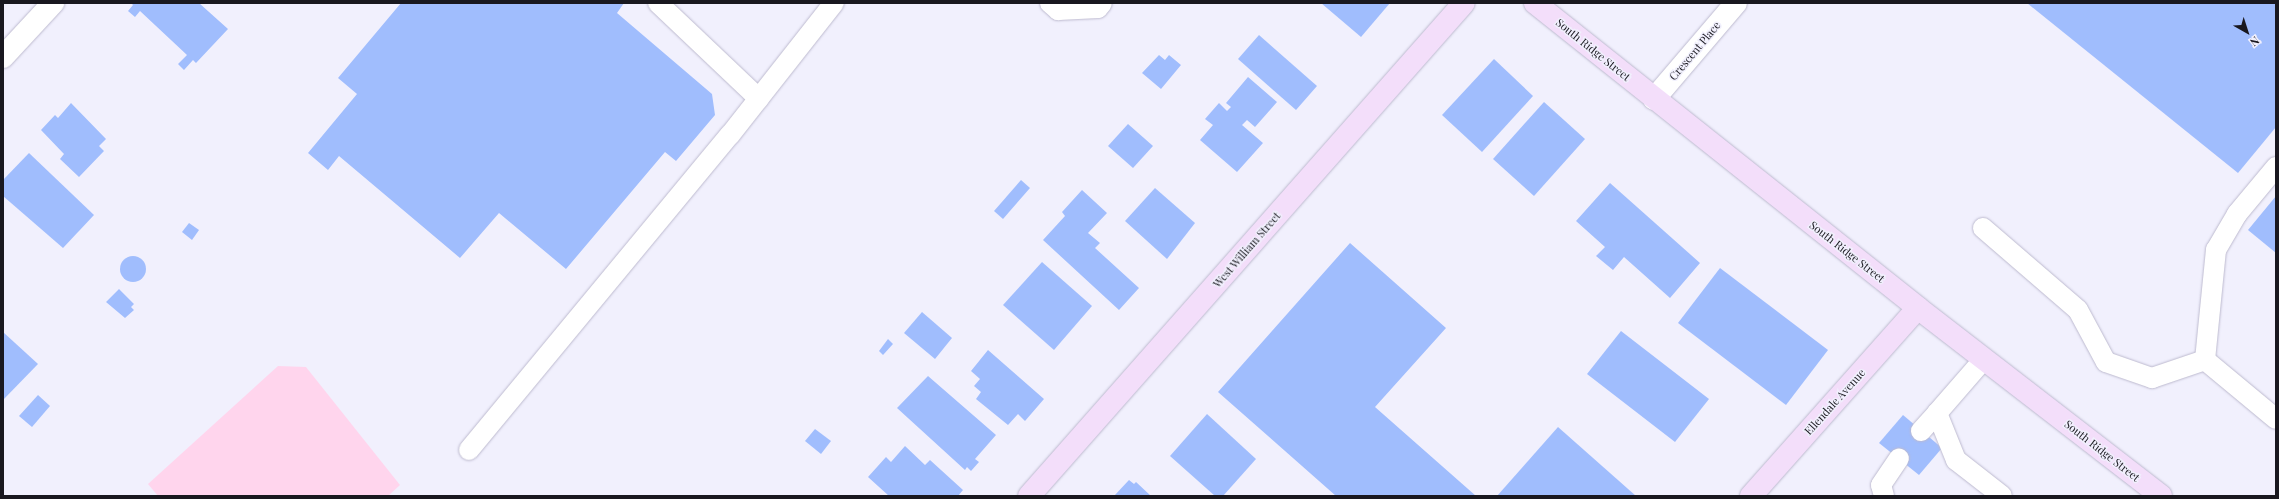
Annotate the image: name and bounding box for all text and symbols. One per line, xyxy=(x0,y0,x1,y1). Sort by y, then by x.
north arrow xyxy=(2227,12,2267,52)
street label: South Ridge Street xyxy=(1553,16,1633,84)
street label: Crescent Place xyxy=(1667,19,1723,83)
text: N xyxy=(2247,33,2263,50)
street label: West William Street xyxy=(1210,209,1284,291)
street label: South Ridge Street xyxy=(1807,219,1887,285)
street label: Ellendale Avenue xyxy=(1802,366,1868,438)
street label: South Ridge Street xyxy=(2062,418,2142,484)

